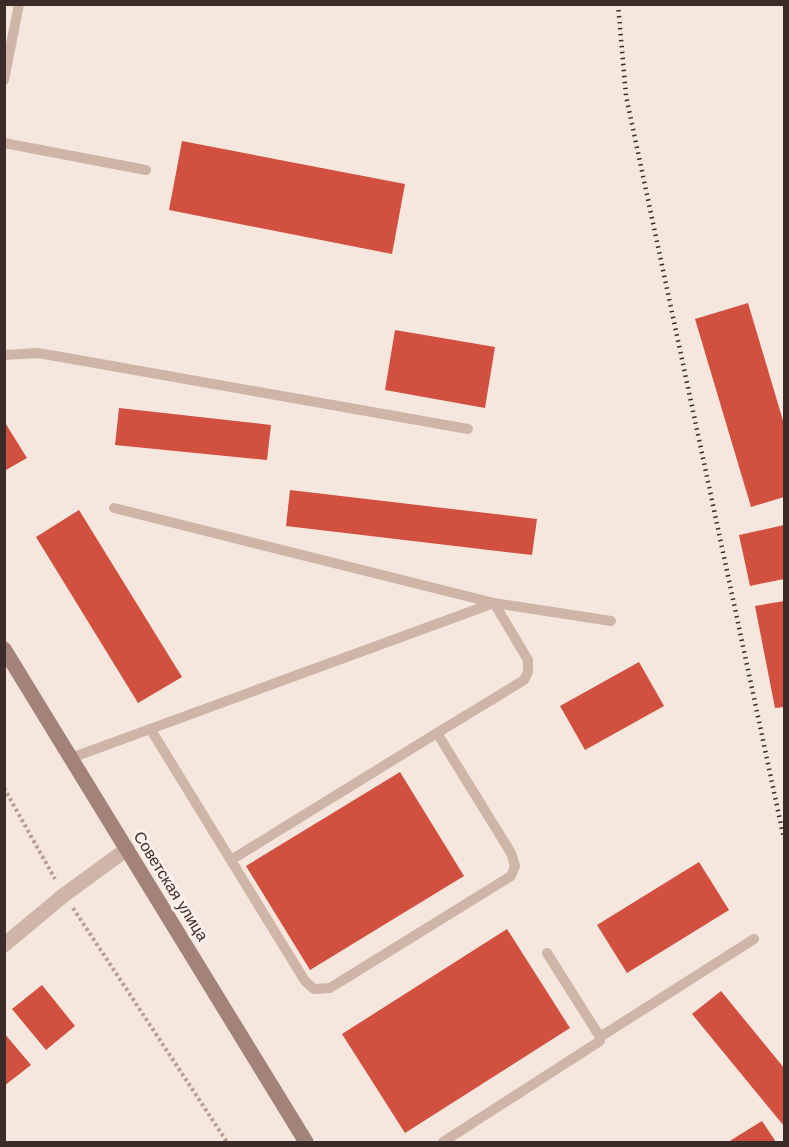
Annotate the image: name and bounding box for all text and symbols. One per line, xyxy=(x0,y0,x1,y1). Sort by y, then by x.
street label: Советская улица xyxy=(131,828,212,944)

